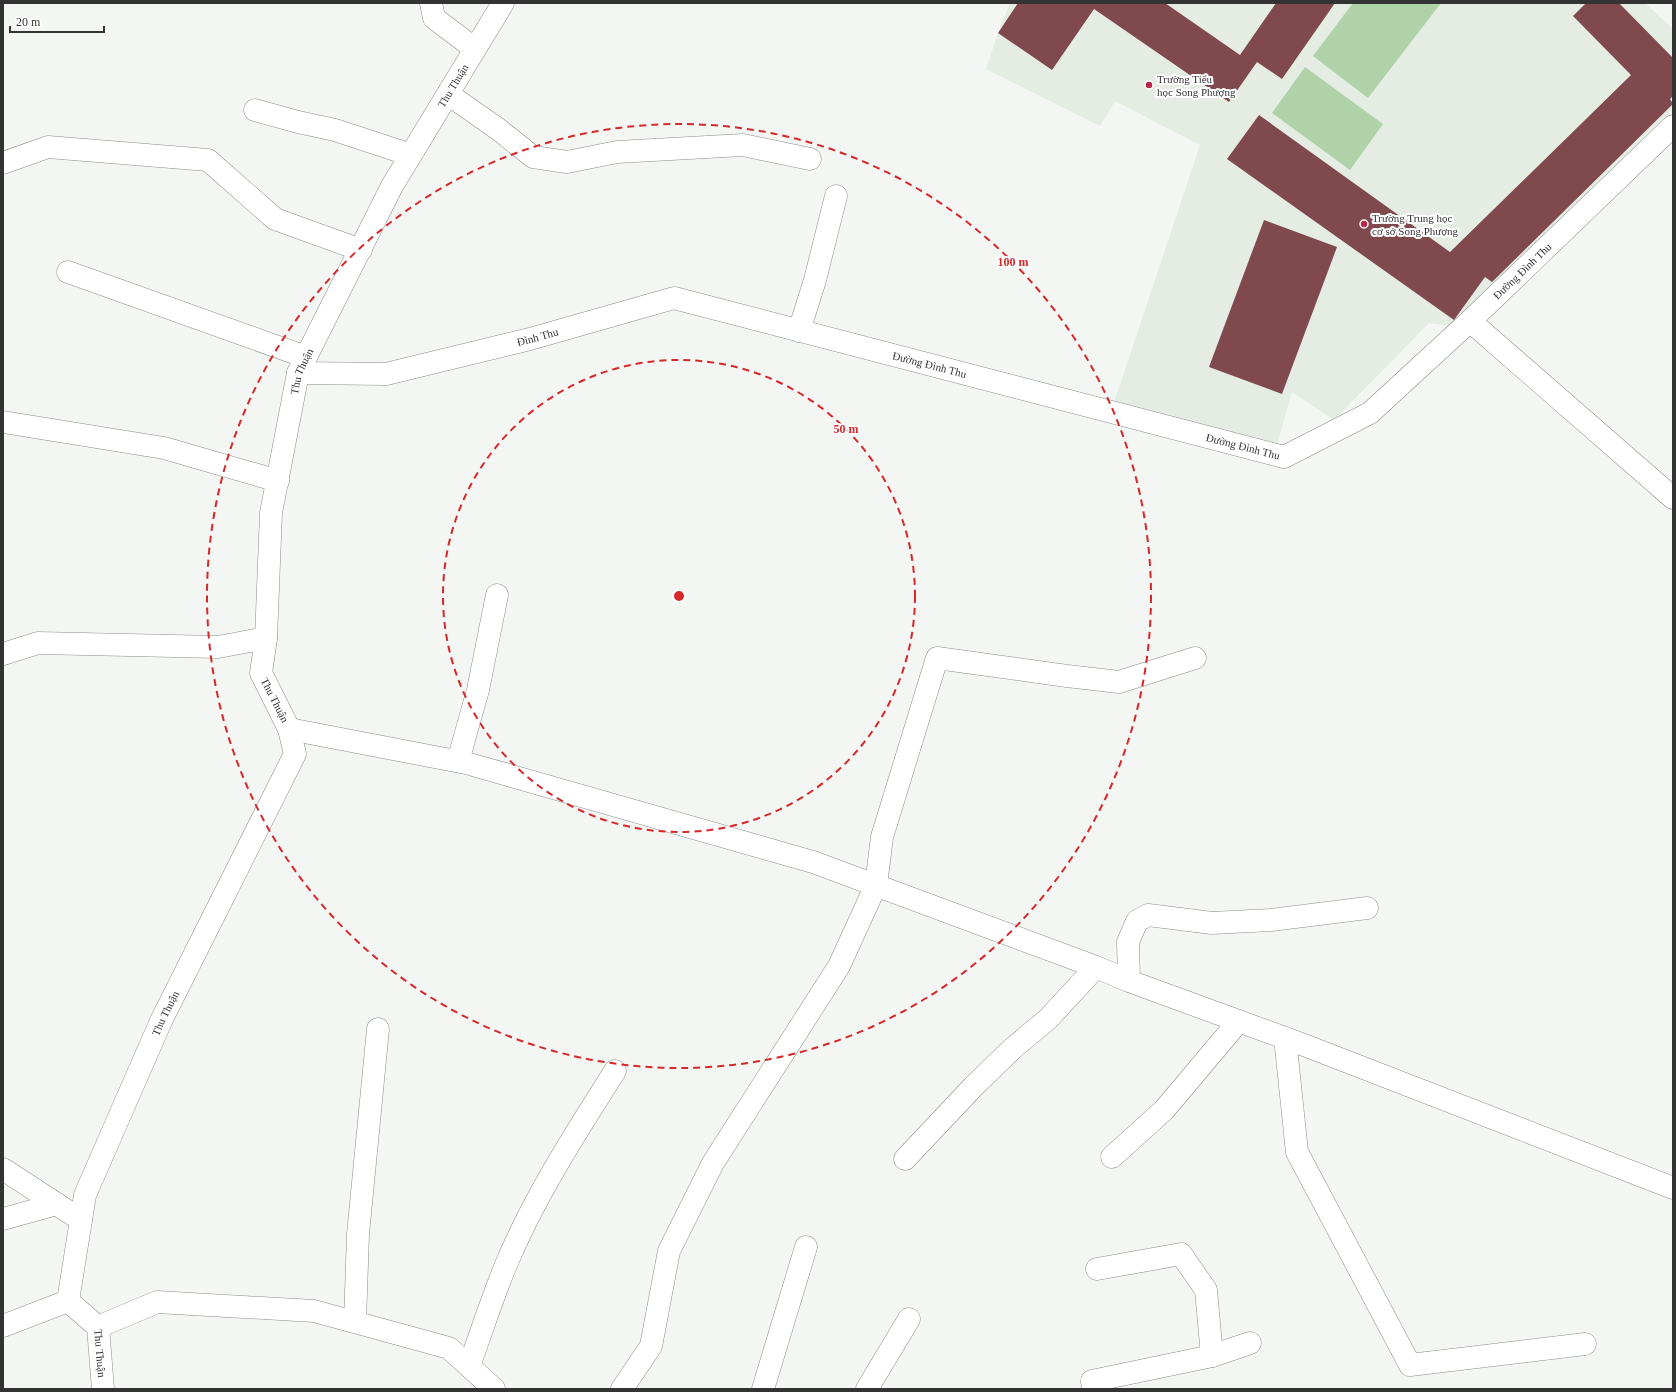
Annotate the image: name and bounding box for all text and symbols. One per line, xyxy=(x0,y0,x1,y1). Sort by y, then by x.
scale bar xyxy=(10,8,104,34)
text: 20 m xyxy=(16,15,41,29)
street label: Thu Thuận xyxy=(435,61,471,109)
place label: Trường Tiểu học Song Phượng xyxy=(1157,73,1236,98)
marker: Trường Tiểu học Song Phượng xyxy=(1144,80,1154,90)
place label: Trường Trung học cơ sở Song Phượng xyxy=(1372,212,1459,237)
marker: Trường Trung học cơ sở Song Phượng xyxy=(1359,219,1369,229)
street label: Đường Đình Thu xyxy=(1491,240,1554,302)
text: 100 m xyxy=(998,255,1029,269)
street label: Đình Thu xyxy=(516,325,560,348)
street label: Thu Thuận xyxy=(288,346,316,395)
street label: Đường Đình Thu xyxy=(891,349,968,380)
text: 50 m xyxy=(834,422,859,436)
street label: Đường Đình Thu xyxy=(1205,431,1282,462)
centre of rings xyxy=(672,589,686,603)
street label: Thu Thuận xyxy=(259,676,292,725)
street label: Thu Thuận xyxy=(149,988,181,1038)
street label: Thu Thuận xyxy=(92,1329,108,1378)

